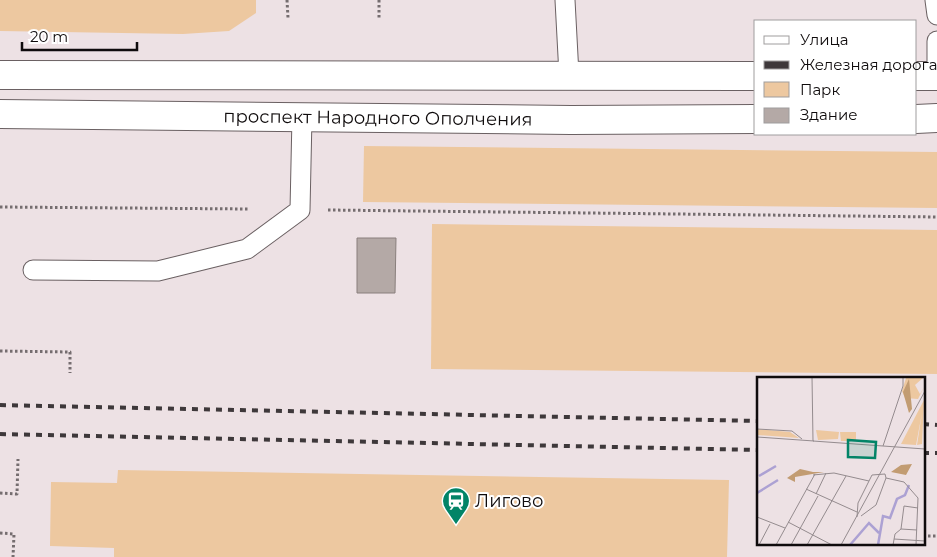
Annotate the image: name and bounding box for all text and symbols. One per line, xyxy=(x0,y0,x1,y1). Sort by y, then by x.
scale bar xyxy=(22,20,138,52)
legend xyxy=(754,20,917,135)
text: 20 m xyxy=(30,27,68,46)
text: Улица xyxy=(800,30,848,49)
text: Железная дорога xyxy=(800,55,937,74)
text: Парк xyxy=(800,80,840,99)
street label: проспект Народного Ополчения xyxy=(223,105,533,131)
text: Здание xyxy=(800,105,858,124)
inset map xyxy=(757,377,924,544)
station icon: Лигово xyxy=(441,486,471,525)
place label: Лигово xyxy=(475,490,543,512)

